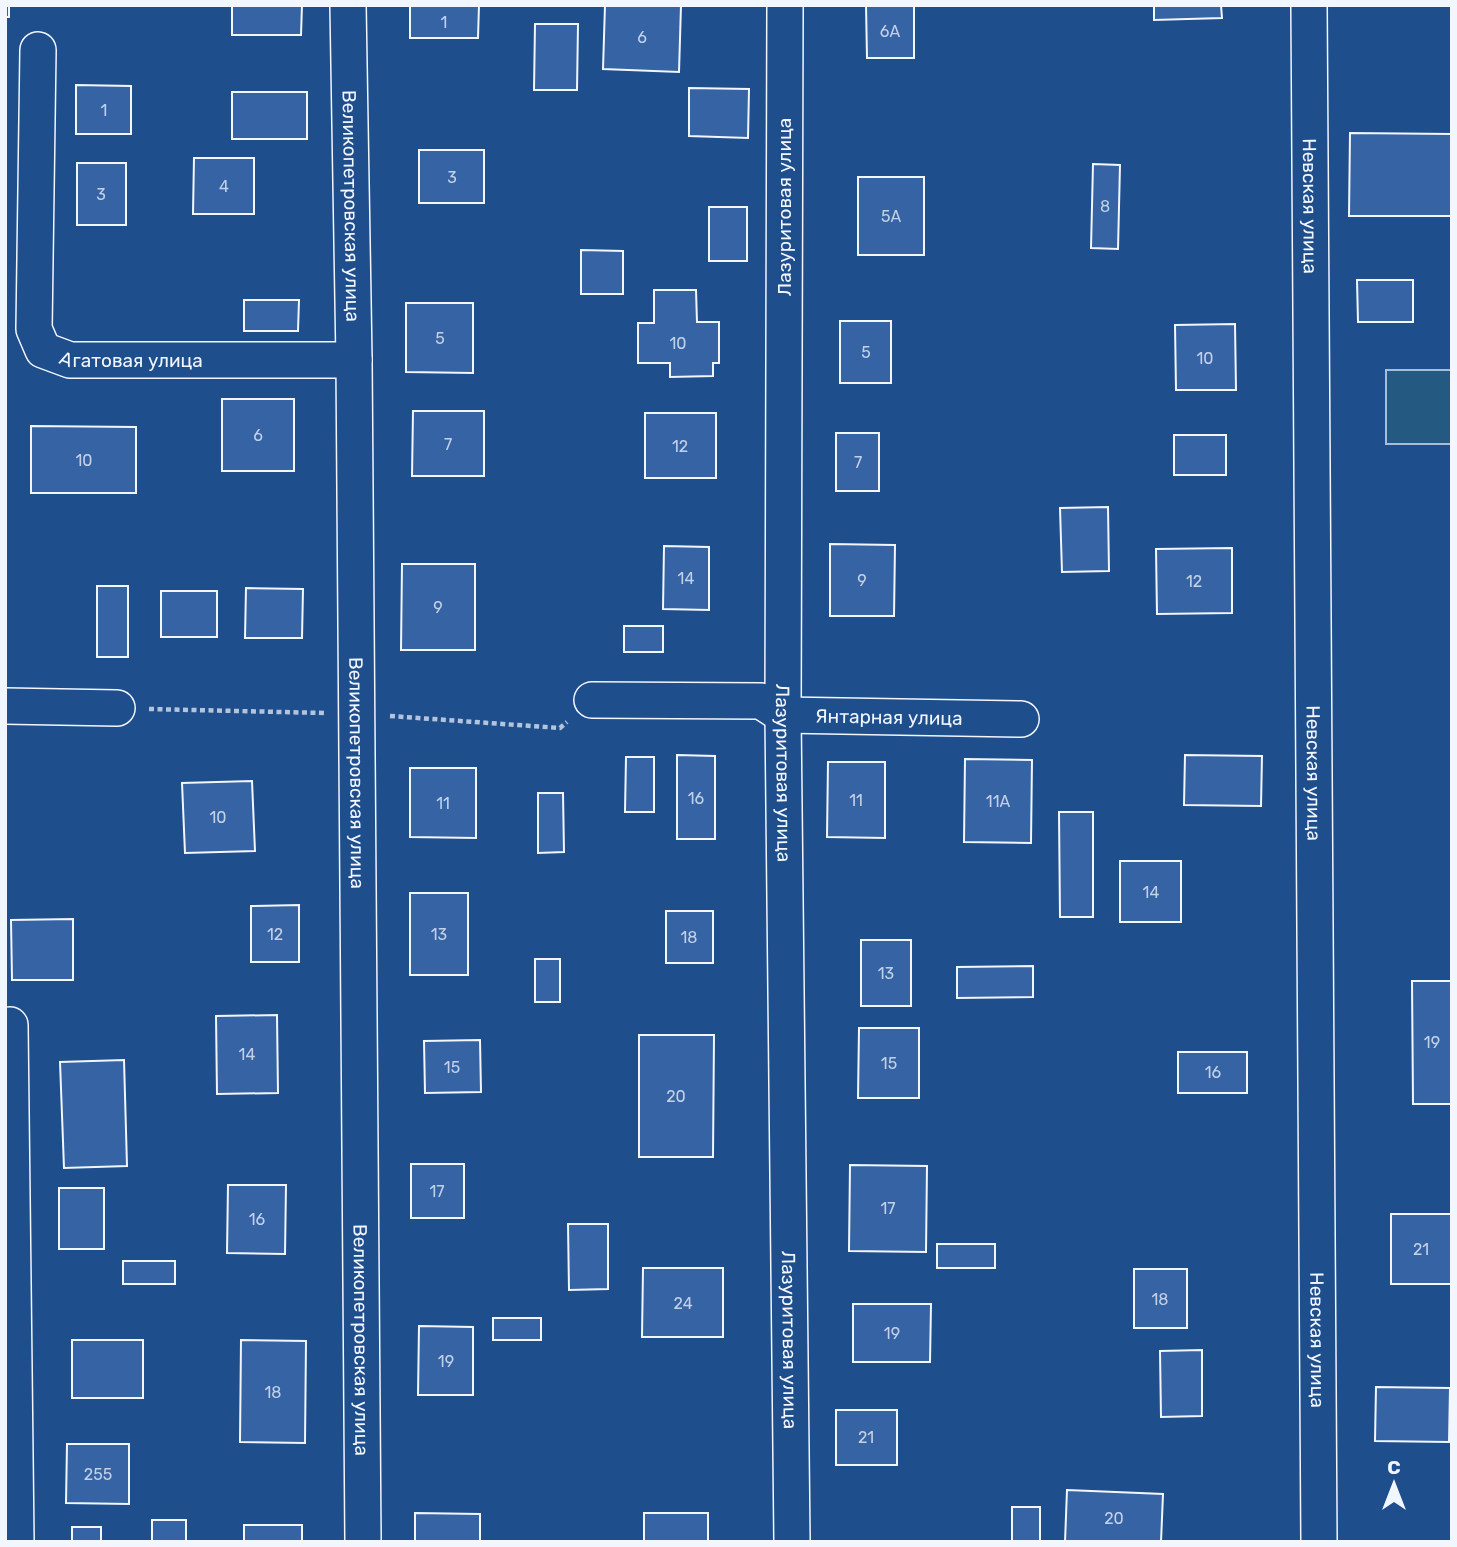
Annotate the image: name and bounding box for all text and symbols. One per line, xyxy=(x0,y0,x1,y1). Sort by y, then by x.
house number: 1 xyxy=(441,13,447,32)
house number: 6А xyxy=(880,22,900,41)
house number: 6 xyxy=(637,28,647,47)
street label: Великопетровская улица xyxy=(337,90,364,322)
house number: 1 xyxy=(101,101,107,120)
street label: Лазуритовая улица xyxy=(773,118,796,296)
street label: Невская улица xyxy=(1298,138,1322,274)
house number: 3 xyxy=(447,168,457,187)
house number: 4 xyxy=(219,177,229,196)
house number: 3 xyxy=(96,185,106,204)
house number: 8 xyxy=(1100,197,1110,216)
house number: 5А xyxy=(881,207,901,226)
house number: 5 xyxy=(435,329,445,348)
house number: 10 xyxy=(669,334,687,353)
house number: 5 xyxy=(861,343,871,362)
street label: Агатовая улица xyxy=(56,346,203,372)
house number: 10 xyxy=(1196,349,1214,368)
house number: 6 xyxy=(253,426,263,445)
house number: 7 xyxy=(444,435,452,454)
house number: 12 xyxy=(672,437,688,456)
house number: 10 xyxy=(75,451,93,470)
house number: 7 xyxy=(854,453,862,472)
house number: 14 xyxy=(678,569,694,588)
house number: 9 xyxy=(857,571,867,590)
house number: 12 xyxy=(1186,572,1202,591)
house number: 9 xyxy=(433,598,443,617)
street label: Великопетровская улица xyxy=(344,657,369,889)
street label: Лазуритовая улица xyxy=(771,684,796,862)
street label: Янтарная улица xyxy=(815,705,963,730)
street label: Невская улица xyxy=(1302,705,1325,841)
house number: 16 xyxy=(688,789,705,808)
house number: 11 xyxy=(849,791,863,810)
house number: 11А xyxy=(986,792,1010,811)
house number: 11 xyxy=(436,794,450,813)
house number: 10 xyxy=(209,808,227,827)
house number: 14 xyxy=(1143,883,1159,902)
house number: 12 xyxy=(267,925,283,944)
house number: 13 xyxy=(431,925,447,944)
house number: 18 xyxy=(680,928,698,947)
house number: 13 xyxy=(878,964,894,983)
house number: 19 xyxy=(1424,1033,1440,1052)
house number: 14 xyxy=(239,1045,255,1064)
house number: 15 xyxy=(881,1054,897,1073)
house number: 15 xyxy=(444,1058,460,1077)
house number: 16 xyxy=(1205,1063,1222,1082)
house number: 20 xyxy=(666,1087,686,1106)
house number: 17 xyxy=(429,1182,445,1201)
house number: 17 xyxy=(880,1199,896,1218)
house number: 16 xyxy=(249,1210,266,1229)
street label: Великопетровская улица xyxy=(349,1224,373,1456)
house number: 21 xyxy=(1413,1240,1429,1259)
street label: Лазуритовая улица xyxy=(777,1251,802,1429)
street label: Невская улица xyxy=(1305,1272,1329,1408)
house number: 18 xyxy=(1151,1290,1169,1309)
house number: 24 xyxy=(673,1294,693,1313)
house number: 19 xyxy=(884,1324,900,1343)
house number: 19 xyxy=(438,1352,454,1371)
house number: 18 xyxy=(264,1383,282,1402)
house number: 21 xyxy=(858,1428,874,1447)
north arrow xyxy=(1359,1449,1429,1519)
text: С xyxy=(1387,1456,1401,1479)
house number: 255 xyxy=(84,1465,112,1484)
house number: 20 xyxy=(1104,1509,1124,1528)

